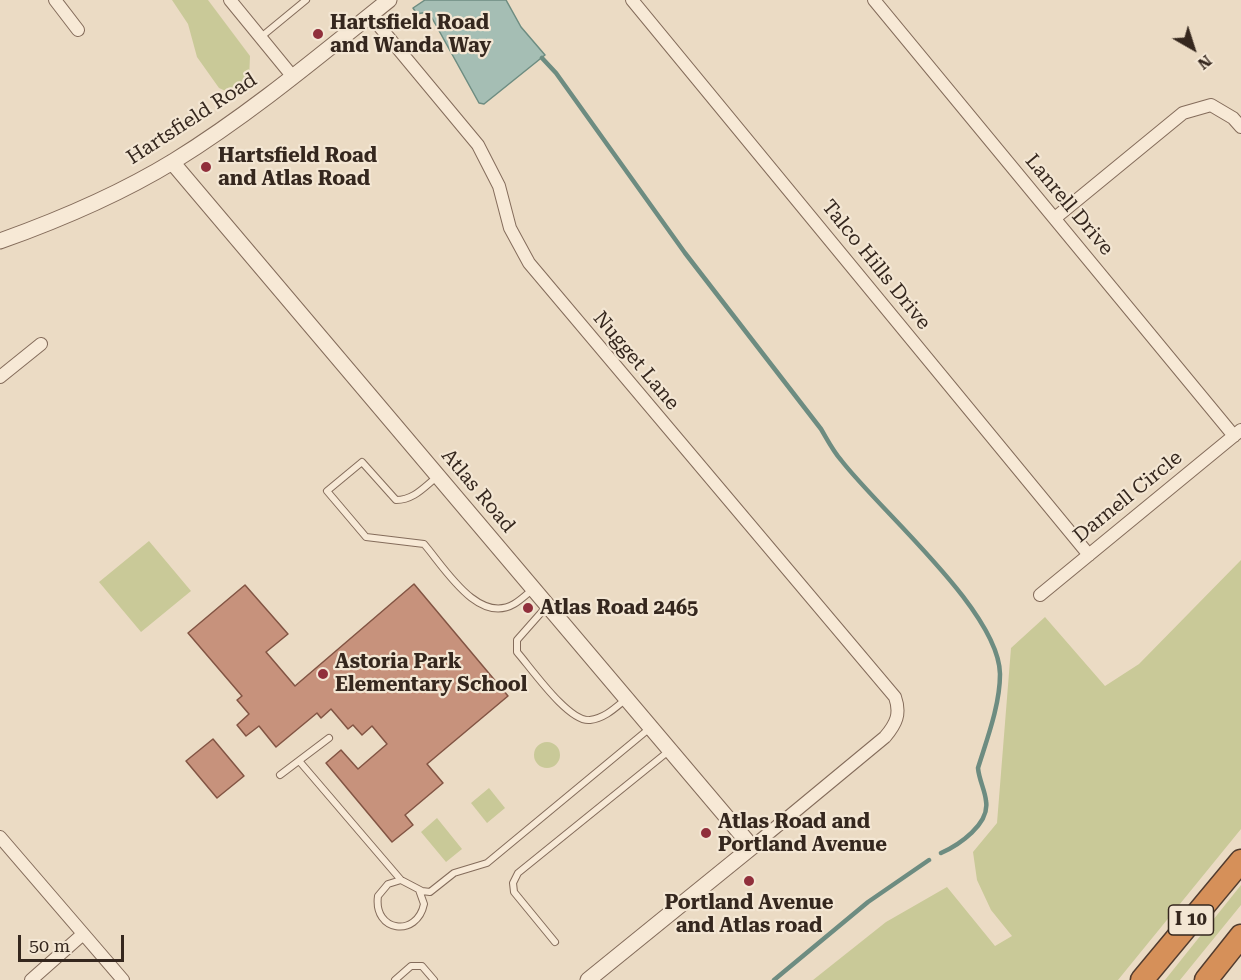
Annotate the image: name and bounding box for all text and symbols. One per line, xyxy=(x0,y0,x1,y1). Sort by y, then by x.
place label: Hartsfield Road and Wanda Way xyxy=(330,11,491,58)
north arrow xyxy=(1163,18,1223,78)
marker: Hartsfield Road and Wanda Way xyxy=(311,27,325,41)
text: N xyxy=(1194,51,1215,74)
street label: Hartsfield Road xyxy=(123,68,261,170)
place label: Hartsfield Road and Atlas Road xyxy=(218,144,377,191)
street label: Lanrell Drive xyxy=(1020,150,1118,260)
marker: Hartsfield Road and Atlas Road xyxy=(199,160,213,174)
street label: Talco Hills Drive xyxy=(816,195,936,335)
street label: Nugget Lane xyxy=(588,307,684,415)
street label: Atlas Road xyxy=(436,444,520,538)
street label: Darnell Circle xyxy=(1069,446,1187,548)
place label: Atlas Road 2465 xyxy=(540,596,698,620)
marker: Atlas Road 2465 xyxy=(521,601,535,615)
place label: Astoria Park Elementary School xyxy=(335,650,527,697)
marker: Astoria Park Elementary School xyxy=(316,667,330,681)
place label: Atlas Road and Portland Avenue xyxy=(718,810,887,857)
marker: Atlas Road and Portland Avenue xyxy=(699,826,713,840)
marker: Portland Avenue and Atlas road xyxy=(742,874,756,888)
place label: Portland Avenue and Atlas road xyxy=(664,891,834,938)
road number: I 10 xyxy=(1168,905,1214,935)
scale bar xyxy=(21,923,128,961)
text: 50 m xyxy=(29,935,70,956)

